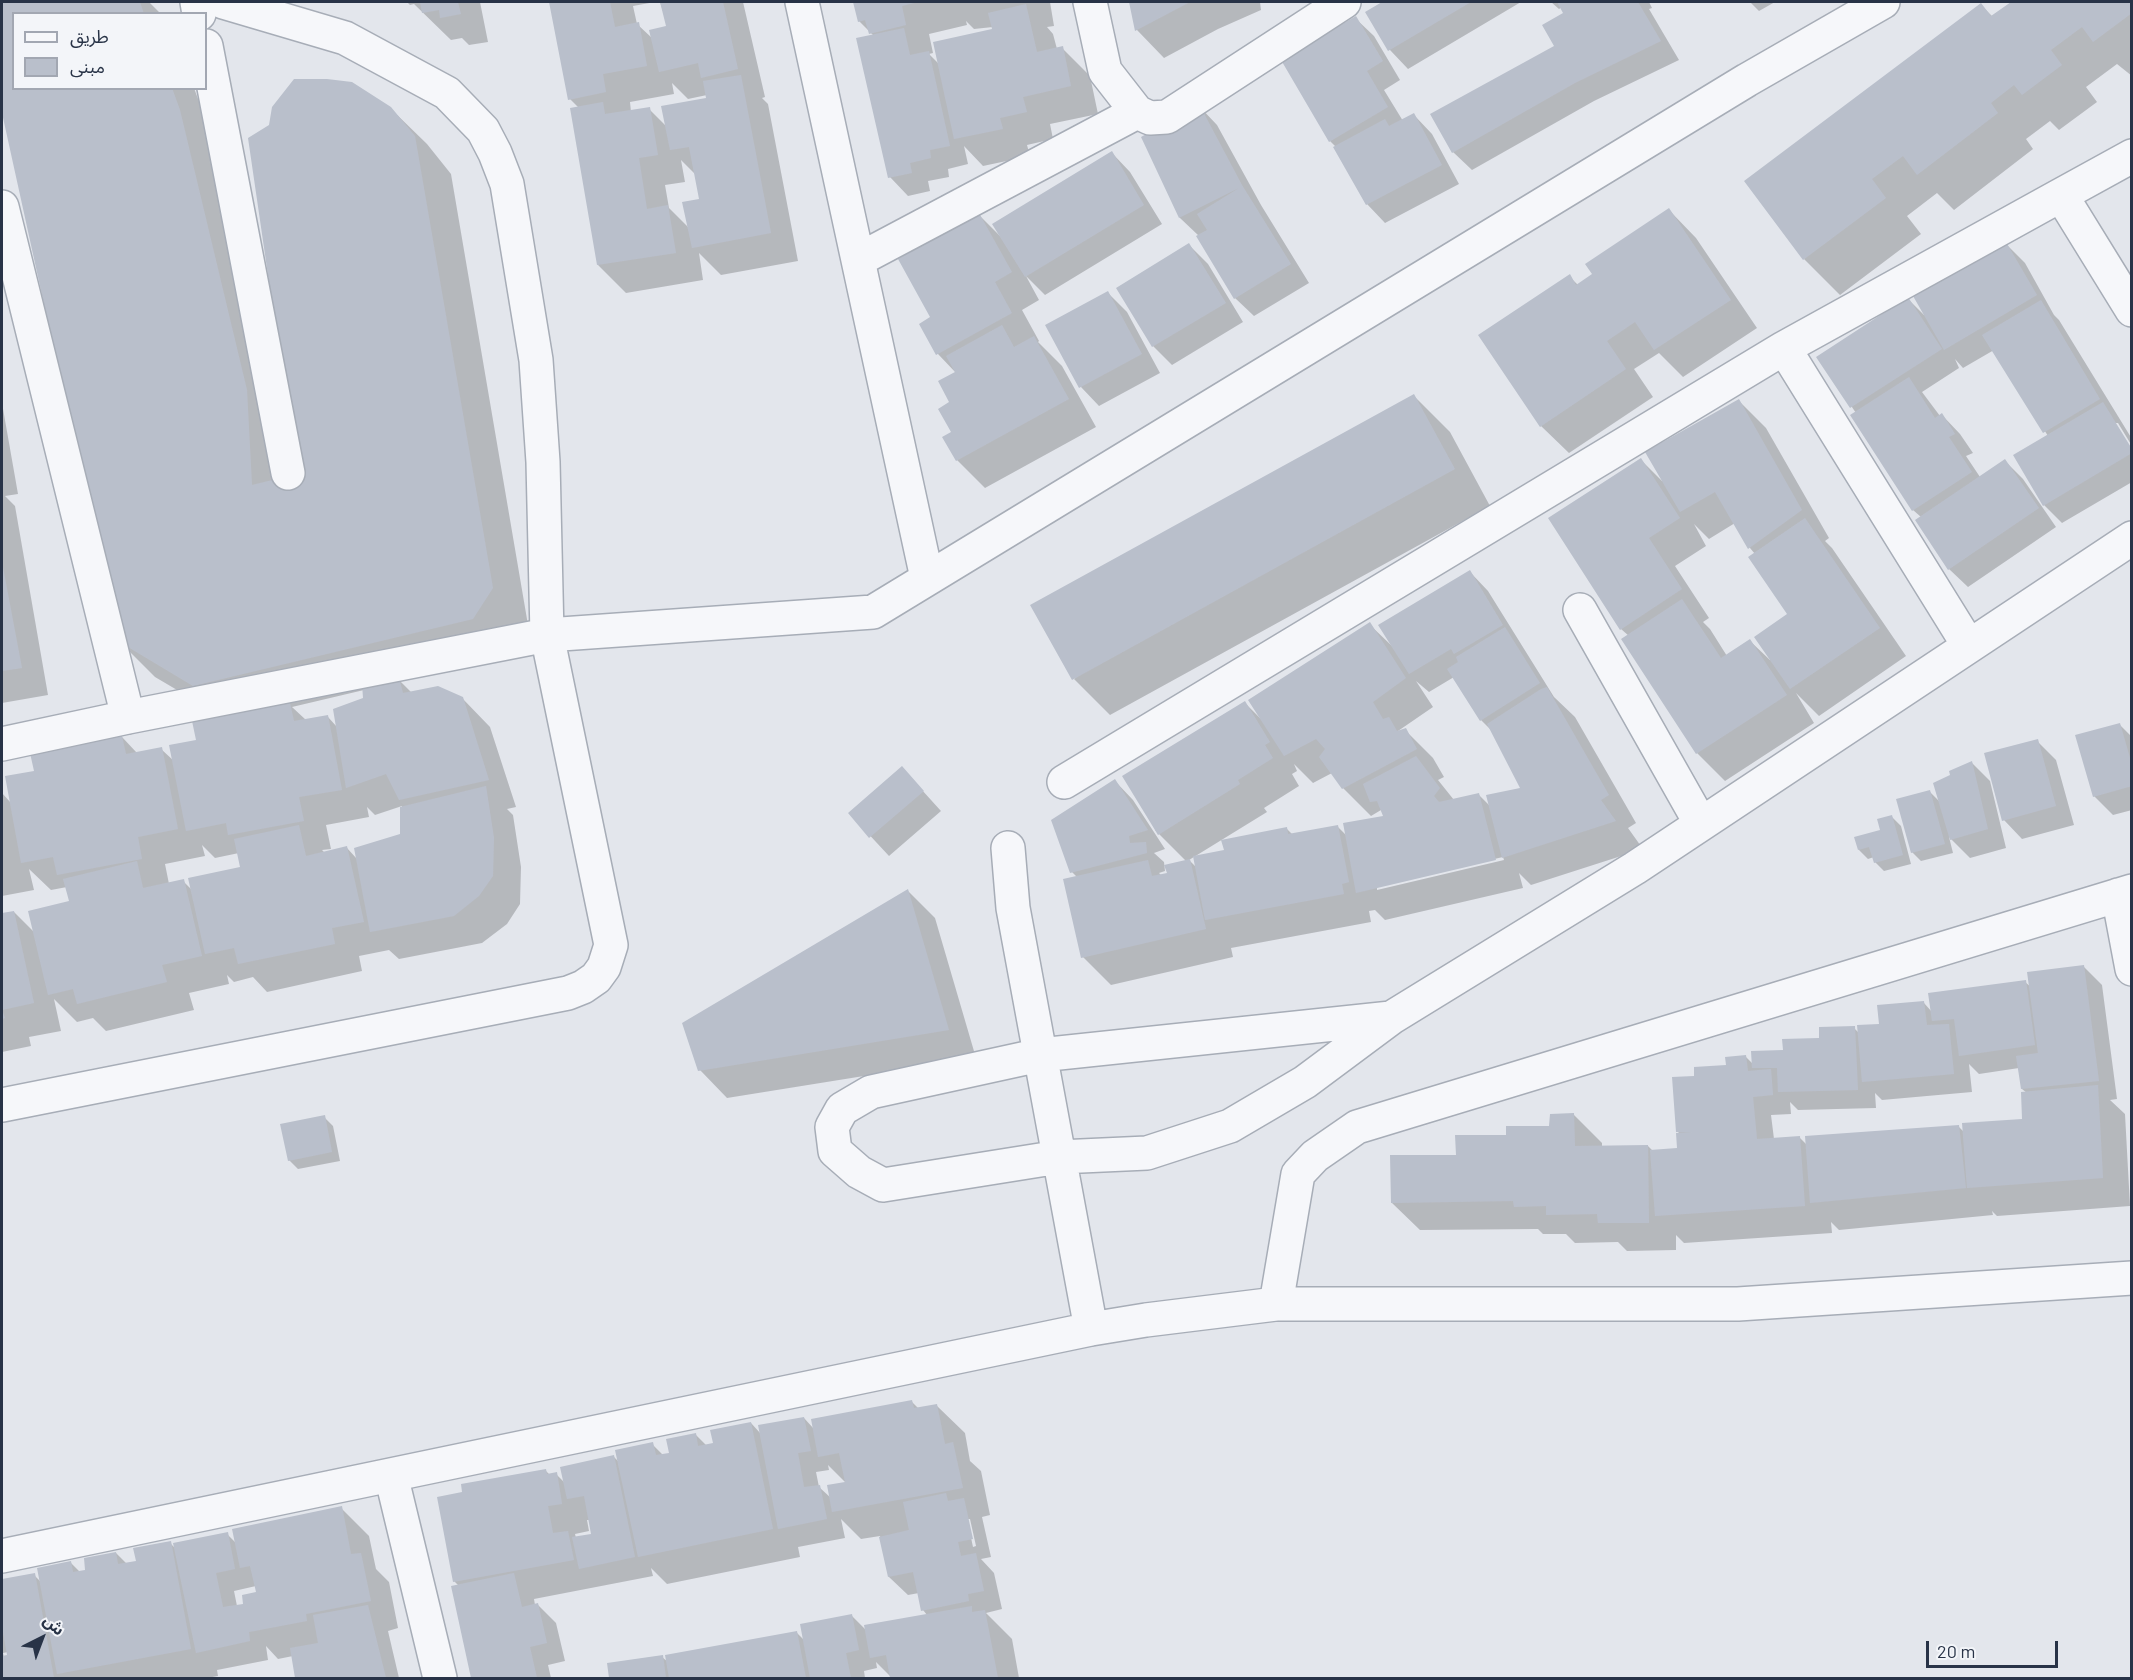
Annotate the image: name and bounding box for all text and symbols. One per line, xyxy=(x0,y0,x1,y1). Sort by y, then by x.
legend xyxy=(12,12,207,90)
text: طريق xyxy=(70,25,109,47)
text: مبنى xyxy=(70,55,105,77)
north arrow xyxy=(12,1608,72,1668)
text: ش xyxy=(40,1610,69,1639)
scale bar xyxy=(1929,1629,2061,1667)
text: 20 m xyxy=(1937,1640,1975,1662)

